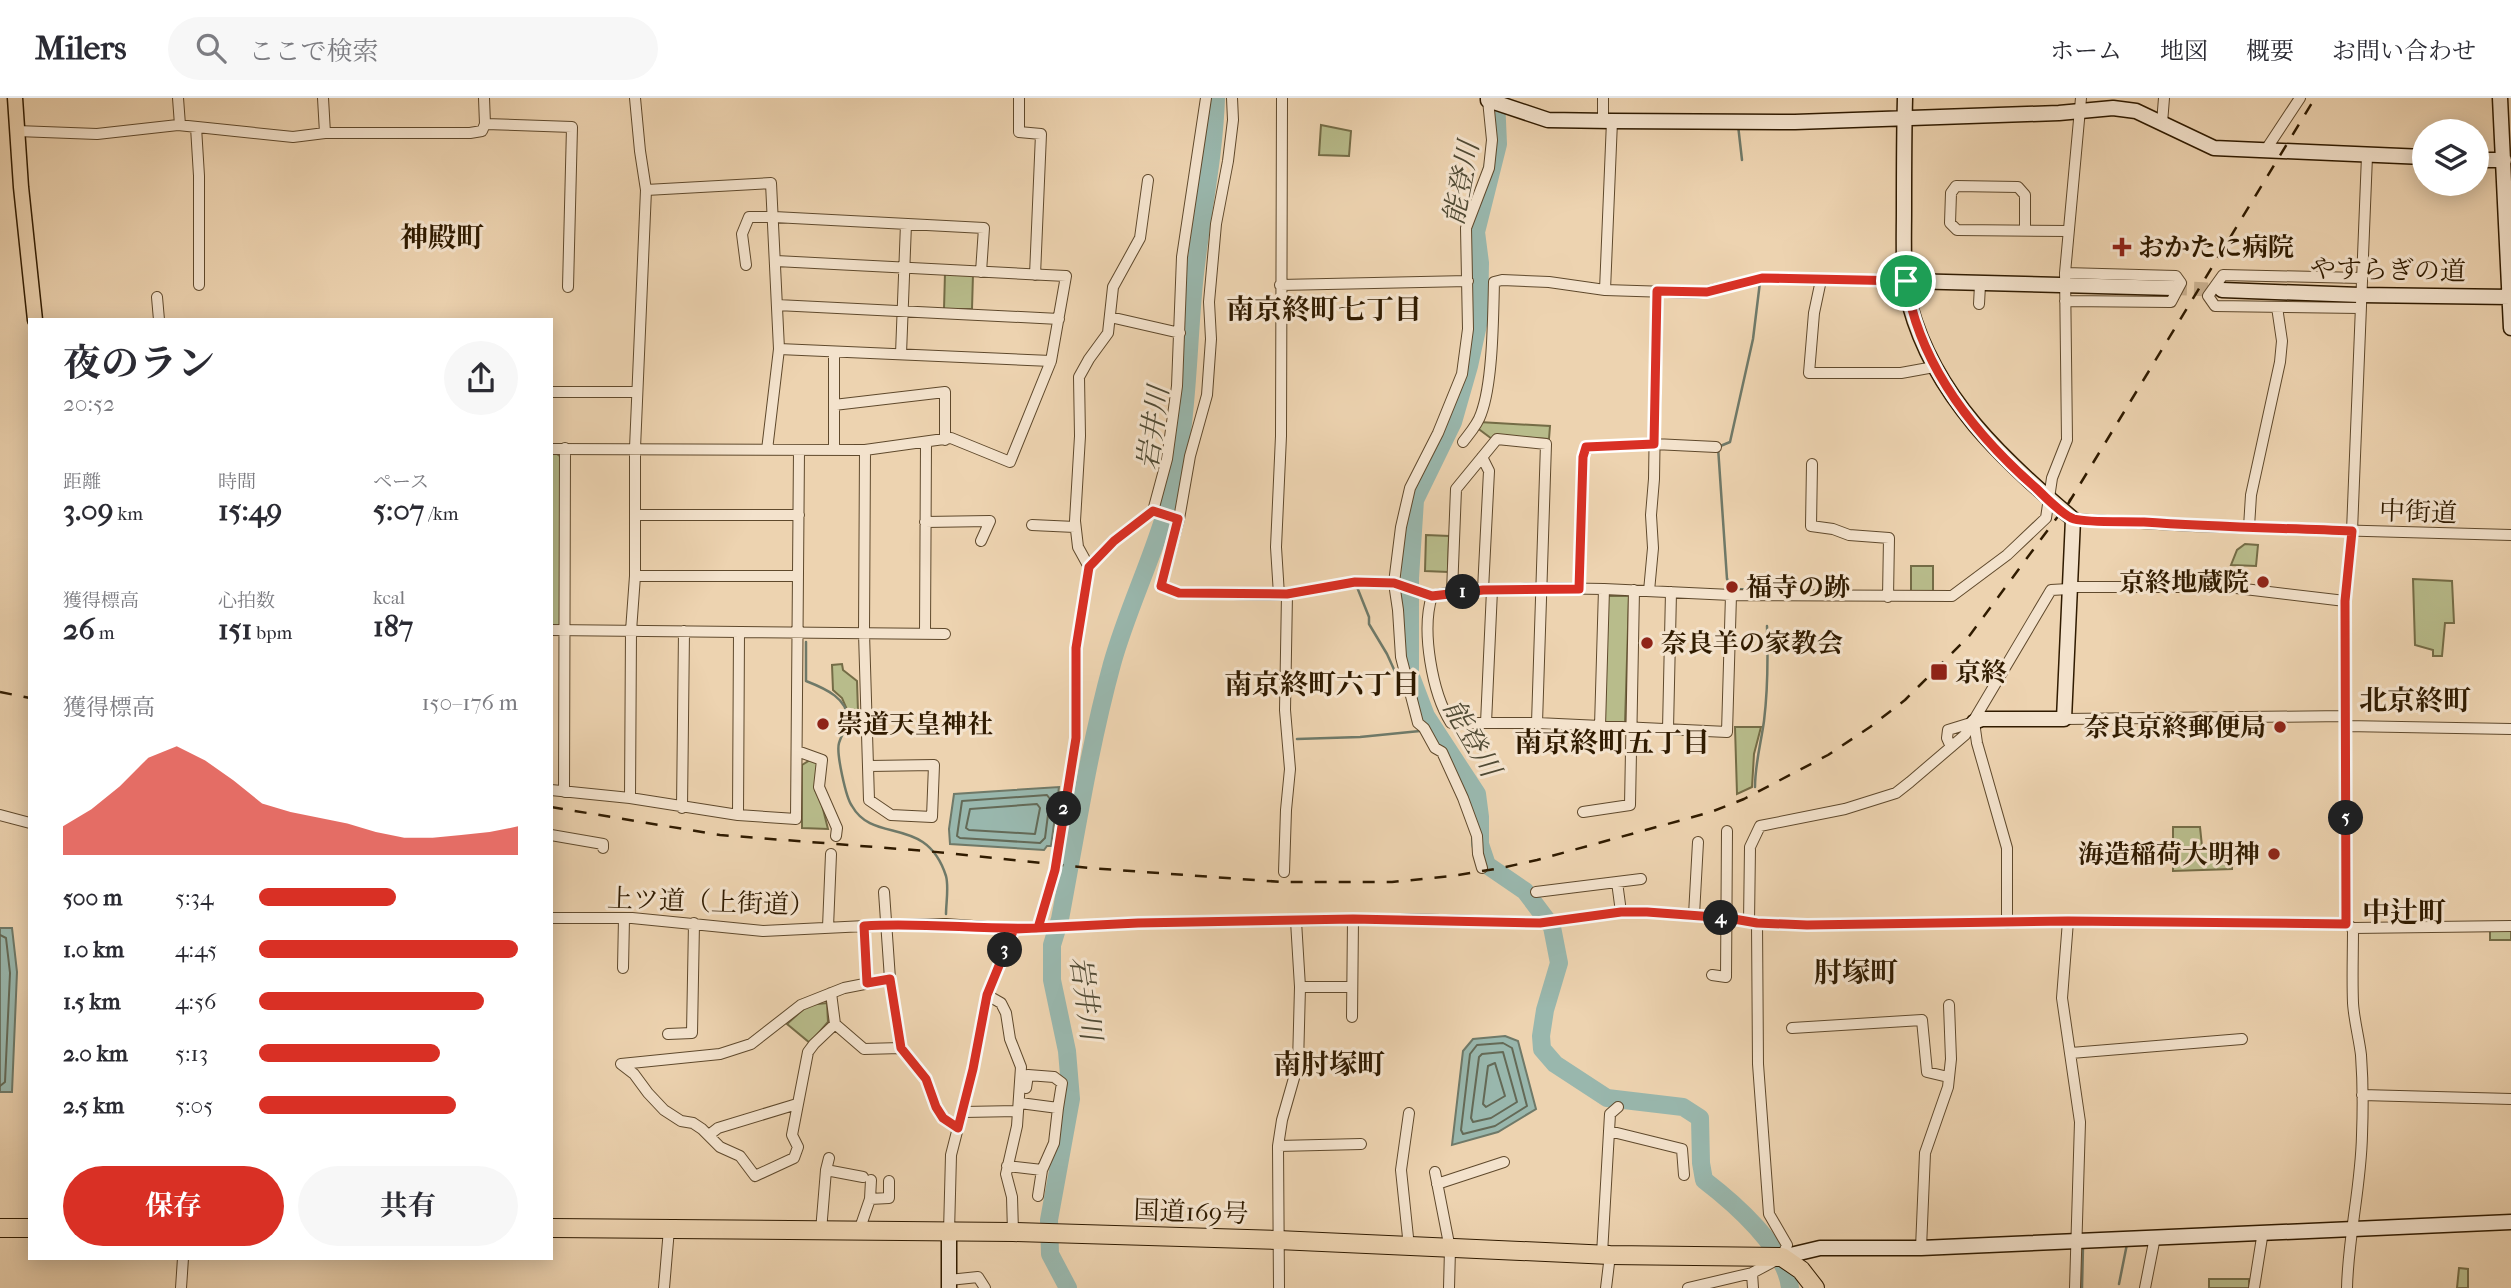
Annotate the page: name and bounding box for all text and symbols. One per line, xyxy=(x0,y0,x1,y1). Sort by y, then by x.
search box xyxy=(168,17,658,80)
text: Milers xyxy=(35,29,126,68)
icon: search xyxy=(192,29,230,67)
text: ここで検索 xyxy=(248,36,378,67)
text: ホーム xyxy=(2050,37,2122,65)
text: 地図 xyxy=(2160,37,2208,65)
text: 概要 xyxy=(2246,37,2294,65)
text: お問い合わせ xyxy=(2332,37,2476,65)
map controls xyxy=(2412,119,2489,196)
button: layers xyxy=(2412,119,2489,196)
water label: 能登川 xyxy=(1437,136,1486,227)
district label: 神殿町 xyxy=(400,221,484,254)
place label: おかたに病院 xyxy=(2138,232,2294,263)
marker: おかたに病院 xyxy=(2112,237,2132,257)
pin xyxy=(1876,251,1936,311)
street label: やすらぎの道 xyxy=(2310,253,2466,287)
icon: arrive xyxy=(1887,262,1925,300)
district label: 南京終町七丁目 xyxy=(1226,293,1422,326)
text: 夜のラン xyxy=(63,341,215,386)
button: share xyxy=(444,341,518,415)
water label: 岩井川 xyxy=(1131,381,1176,472)
text: 20:52 xyxy=(63,390,115,417)
text: 距離 xyxy=(63,471,101,493)
text: 時間 xyxy=(218,471,256,493)
text: ペース xyxy=(373,471,429,493)
text: 3.09 xyxy=(63,493,113,528)
text: 15:49 xyxy=(218,493,282,528)
text: 5:07 xyxy=(373,493,424,528)
street label: 中街道 xyxy=(2378,495,2458,529)
text: km xyxy=(113,503,143,525)
text: /km xyxy=(424,503,459,525)
place label: 京終地蔵院 xyxy=(2119,567,2249,598)
place label: 福寺の跡 xyxy=(1746,572,1850,603)
pin: 1 xyxy=(1446,574,1480,610)
marker: 京終地蔵院 xyxy=(2255,574,2271,590)
marker: 福寺の跡 xyxy=(1724,579,1740,595)
text: 1 xyxy=(1459,580,1466,602)
text: kcal xyxy=(373,587,405,609)
text: 獲得標高 xyxy=(63,590,139,612)
text: 心拍数 xyxy=(218,590,275,612)
text: 187 xyxy=(373,609,413,644)
text: 26 xyxy=(63,612,95,647)
text: 151 xyxy=(218,612,252,647)
text: m xyxy=(95,622,115,644)
text: bpm xyxy=(252,622,292,644)
place label: 奈良羊の家教会 xyxy=(1661,628,1843,659)
marker: 奈良羊の家教会 xyxy=(1639,635,1655,651)
place label: 京終 xyxy=(1955,657,2007,688)
marker: 京終 xyxy=(1929,662,1949,682)
district label: 南京終町六丁目 xyxy=(1224,668,1420,701)
district label: 北京終町 xyxy=(2359,684,2471,717)
text: 150–176 m xyxy=(421,689,518,716)
water label: 能登川 xyxy=(1437,693,1509,785)
text: 獲得標高 xyxy=(63,694,155,721)
place label: 崇道天皇神社 xyxy=(837,709,993,740)
place label: 奈良京終郵便局 xyxy=(2084,712,2266,743)
marker: 崇道天皇神社 xyxy=(815,716,831,732)
marker: 奈良京終郵便局 xyxy=(2272,719,2288,735)
district label: 南京終町五丁目 xyxy=(1514,726,1710,759)
pin: 2 xyxy=(1046,792,1082,826)
text: 2 xyxy=(1059,797,1068,819)
pin: 5 xyxy=(2328,800,2364,836)
text: 5 xyxy=(2341,806,2350,828)
place label: 海造稲荷大明神 xyxy=(2078,839,2260,870)
marker: 海造稲荷大明神 xyxy=(2266,846,2282,862)
street label: 上ツ道（上街道） xyxy=(607,883,815,921)
text: 500 m xyxy=(63,884,122,911)
text: 5:34 xyxy=(175,884,214,911)
district label: 中辻町 xyxy=(2362,896,2446,929)
pin: 4 xyxy=(1704,900,1738,936)
text: 4 xyxy=(1715,906,1726,928)
pin: 3 xyxy=(988,932,1023,968)
text: 1.0 km xyxy=(63,936,124,963)
text: 4:45 xyxy=(175,936,217,963)
text: 3 xyxy=(1001,938,1008,960)
water label: 岩井川 xyxy=(1064,954,1109,1045)
district label: 肘塚町 xyxy=(1814,956,1898,989)
text: 1.5 km xyxy=(63,988,121,1015)
text: 4:56 xyxy=(175,988,217,1015)
text: 2.0 km xyxy=(63,1040,128,1067)
text: 5:13 xyxy=(175,1040,208,1067)
district label: 南肘塚町 xyxy=(1273,1048,1385,1081)
text: 2.5 km xyxy=(63,1092,124,1119)
text: 5:05 xyxy=(175,1092,213,1119)
button: 保存 xyxy=(63,1166,284,1246)
button: 共有 xyxy=(298,1166,518,1246)
street label: 国道169号 xyxy=(1133,1195,1249,1229)

